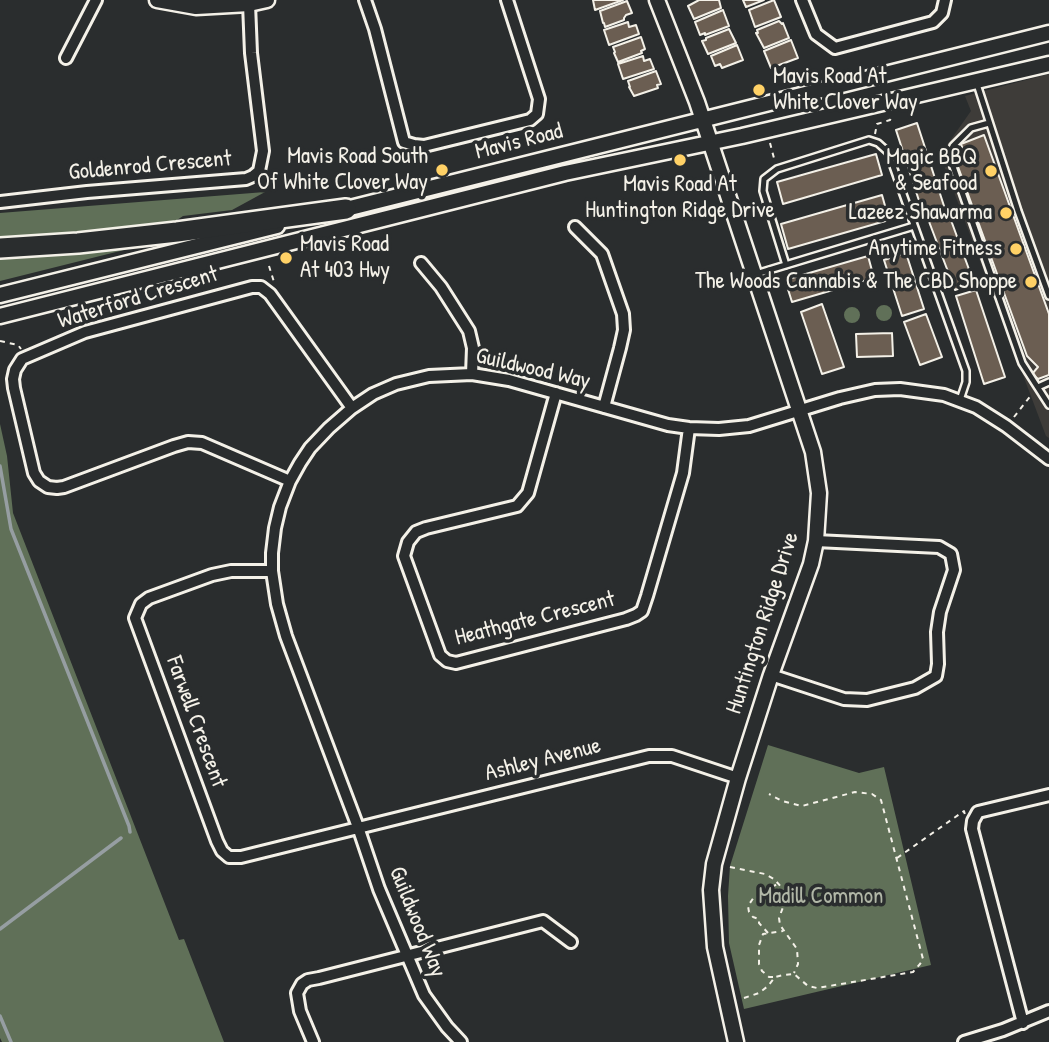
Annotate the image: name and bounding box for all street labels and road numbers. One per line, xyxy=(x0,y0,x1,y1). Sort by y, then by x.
street label: Mavis Road xyxy=(473,118,565,166)
street label: Goldenrod Crescent xyxy=(68,145,232,187)
street label: Waterford Crescent xyxy=(55,261,221,335)
street label: Guildwood Way xyxy=(473,342,593,396)
street label: Huntington Ridge Drive xyxy=(721,529,805,717)
street label: Heathgate Crescent xyxy=(452,586,618,652)
street label: Farwell Crescent xyxy=(160,653,232,791)
street label: Ashley Avenue xyxy=(482,732,604,788)
street label: Guildwood Way xyxy=(382,863,452,981)

